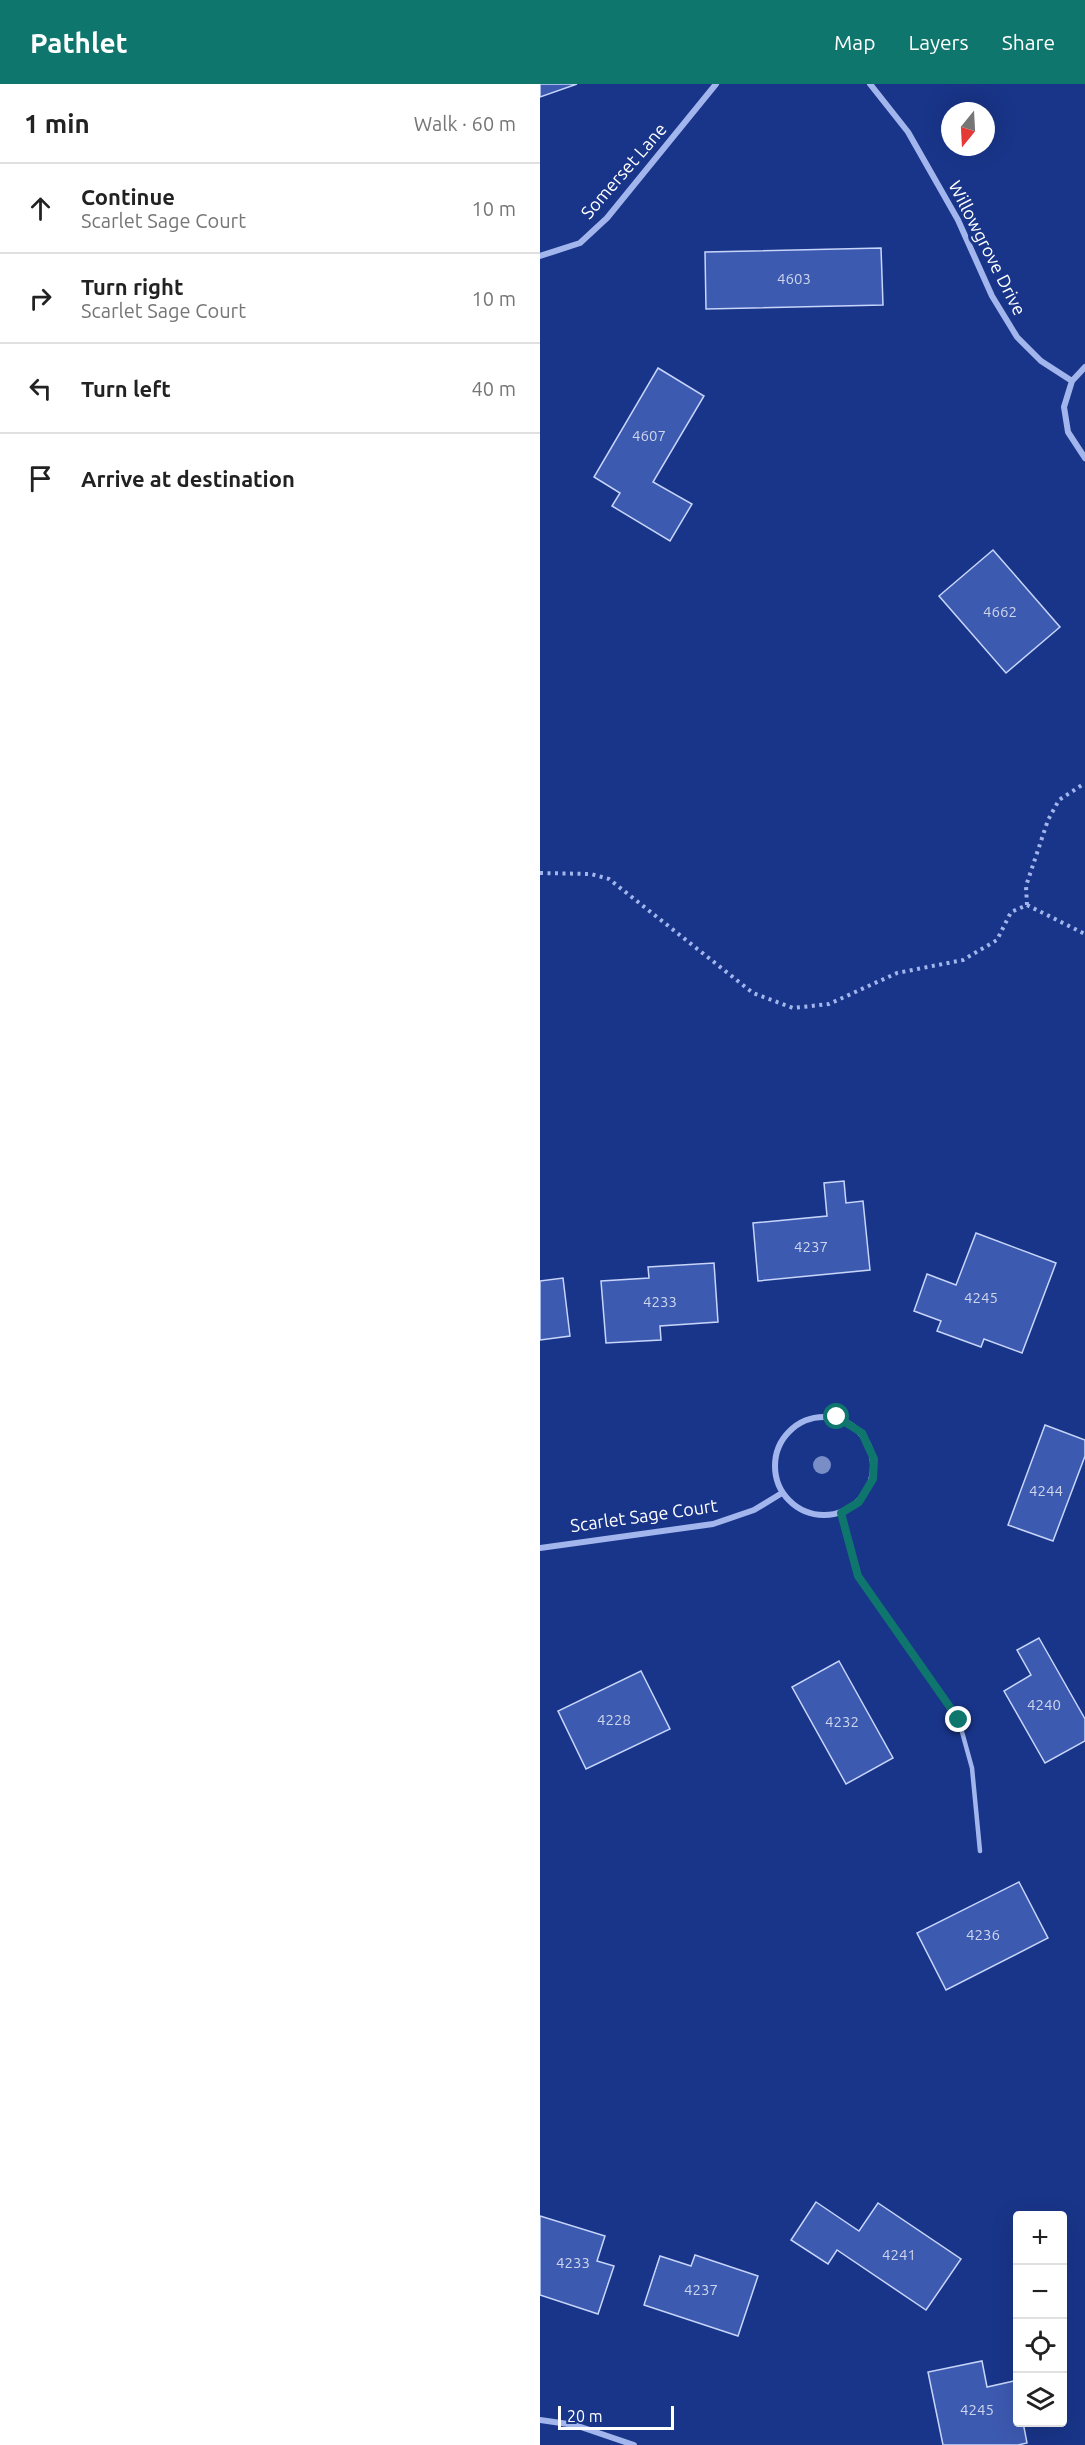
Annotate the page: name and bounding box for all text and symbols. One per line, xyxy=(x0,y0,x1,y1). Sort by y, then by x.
text: Pathlet xyxy=(30,27,128,58)
text: Map xyxy=(834,30,875,54)
text: Layers xyxy=(908,30,969,54)
text: Share xyxy=(1002,30,1055,54)
north arrow xyxy=(941,102,995,156)
text: 1 min xyxy=(24,109,90,138)
text: Walk · 60 m xyxy=(414,112,516,135)
street label: Somerset Lane xyxy=(576,119,670,222)
street label: Willowgrove Drive xyxy=(945,177,1030,318)
text: Continue xyxy=(81,184,175,209)
icon: ahead xyxy=(24,192,57,225)
text: 10 m xyxy=(472,197,516,220)
text: Scarlet Sage Court xyxy=(81,209,246,232)
house number: 4603 xyxy=(777,270,811,287)
text: Turn right xyxy=(81,274,183,299)
icon: right xyxy=(24,282,57,315)
text: 10 m xyxy=(472,287,516,310)
text: Scarlet Sage Court xyxy=(81,299,246,322)
icon: left xyxy=(24,372,57,405)
text: Turn left xyxy=(81,376,171,401)
text: 40 m xyxy=(472,377,516,400)
house number: 4607 xyxy=(632,427,666,444)
icon: arrive xyxy=(24,462,57,495)
text: Arrive at destination xyxy=(81,466,295,491)
house number: 4662 xyxy=(983,603,1017,620)
house number: 4237 xyxy=(794,1238,828,1255)
house number: 4245 xyxy=(964,1289,998,1306)
house number: 4233 xyxy=(643,1293,677,1310)
route start xyxy=(823,1403,849,1429)
house number: 4244 xyxy=(1029,1482,1063,1499)
street label: Scarlet Sage Court xyxy=(569,1495,719,1535)
house number: 4240 xyxy=(1027,1696,1061,1713)
route end xyxy=(945,1706,971,1732)
house number: 4228 xyxy=(597,1711,631,1728)
house number: 4232 xyxy=(825,1713,859,1730)
house number: 4236 xyxy=(966,1926,1000,1943)
map controls xyxy=(1013,2211,1067,2427)
button: + xyxy=(1013,2211,1067,2265)
house number: 4241 xyxy=(882,2246,916,2263)
house number: 4233 xyxy=(556,2254,590,2271)
button: − xyxy=(1013,2265,1067,2319)
house number: 4237 xyxy=(684,2281,718,2298)
button: locate xyxy=(1013,2319,1067,2373)
button: layers xyxy=(1013,2373,1067,2427)
house number: 4245 xyxy=(960,2401,994,2418)
scale bar xyxy=(558,2403,674,2430)
text: 20 m xyxy=(567,2407,603,2425)

